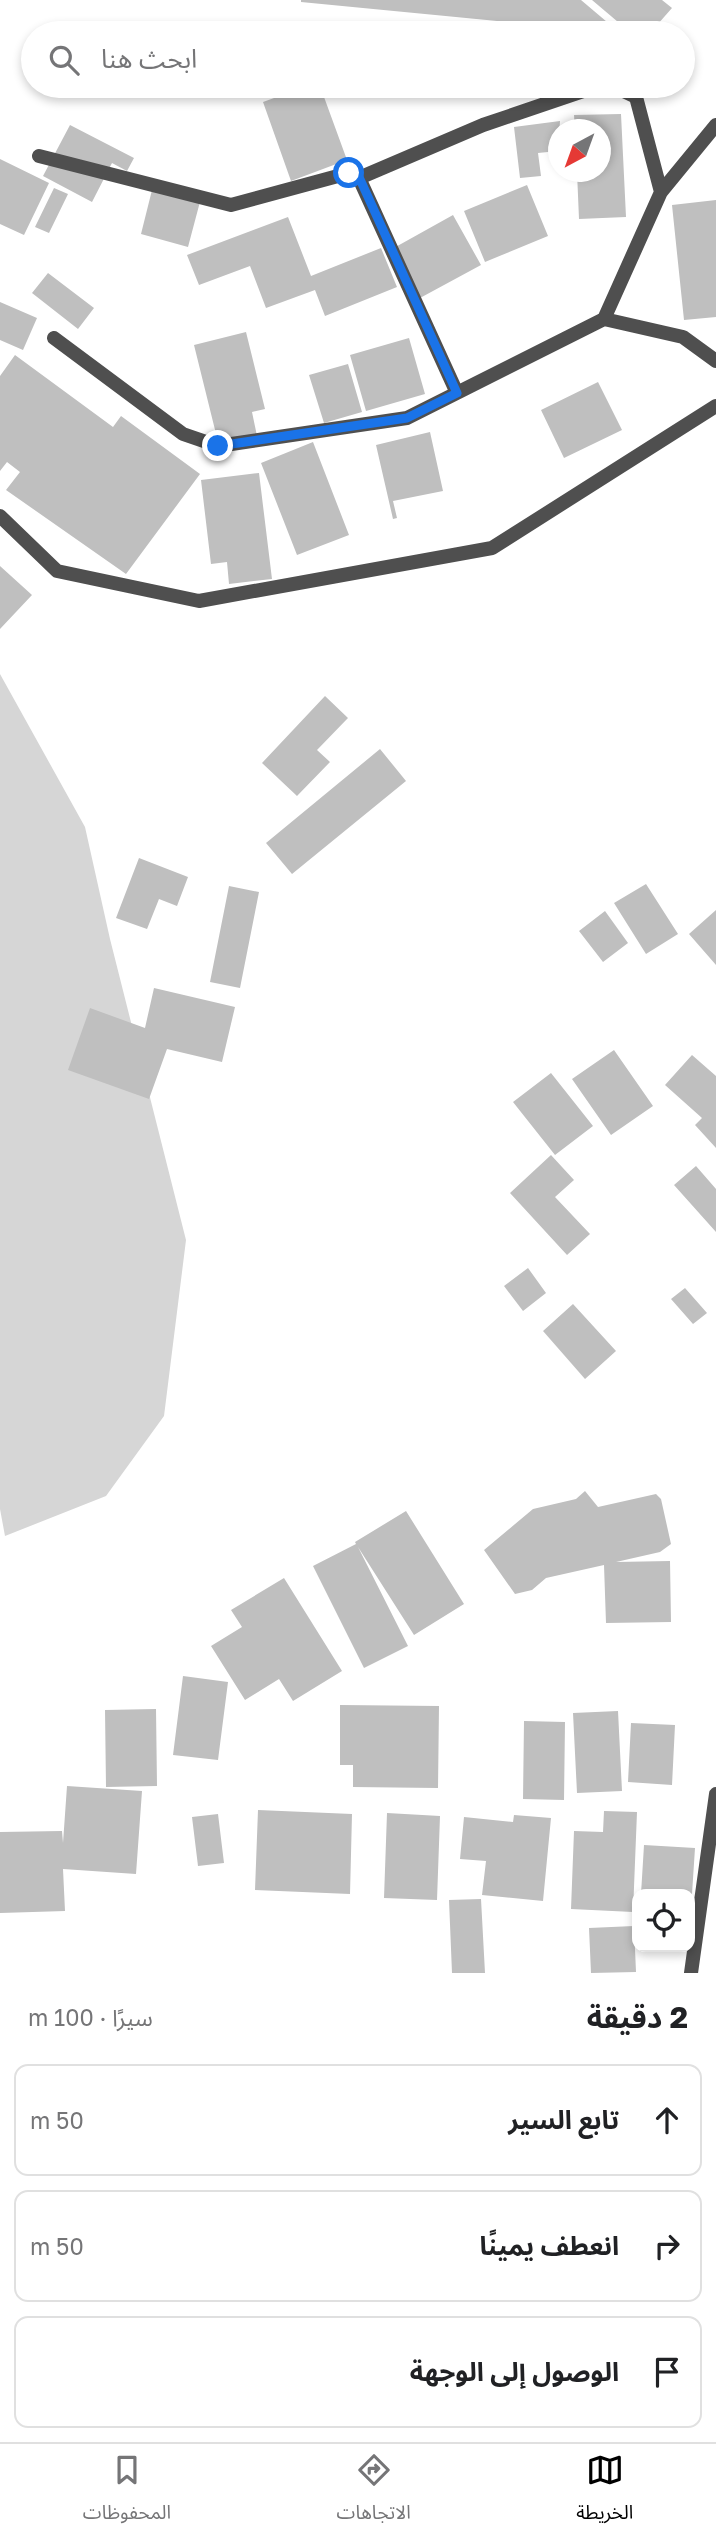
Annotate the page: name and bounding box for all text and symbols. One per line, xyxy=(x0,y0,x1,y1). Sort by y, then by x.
search box xyxy=(21,21,695,98)
icon: search xyxy=(45,41,83,79)
text: ابحث هنا xyxy=(101,43,197,74)
north arrow xyxy=(548,119,611,182)
route start xyxy=(333,157,364,188)
route end xyxy=(202,430,233,461)
map controls xyxy=(632,1889,695,1952)
button: locate xyxy=(632,1889,695,1952)
text: 2 دقيقة xyxy=(587,1999,688,2035)
text: سيرًا · 100 m xyxy=(28,2003,153,2031)
icon: ahead xyxy=(648,2101,686,2139)
text: تابع السير xyxy=(508,2104,619,2135)
text: 50 m xyxy=(30,2106,84,2134)
icon: right xyxy=(648,2227,686,2265)
text: انعطف يمينًا xyxy=(480,2230,619,2261)
text: 50 m xyxy=(30,2232,84,2260)
icon: arrive xyxy=(648,2353,686,2391)
text: الوصول إلى الوجهة xyxy=(410,2356,619,2387)
tab: المحفوظات xyxy=(83,2451,171,2533)
tab: الاتجاهات xyxy=(337,2451,411,2533)
tab: الخريطة xyxy=(576,2451,633,2533)

